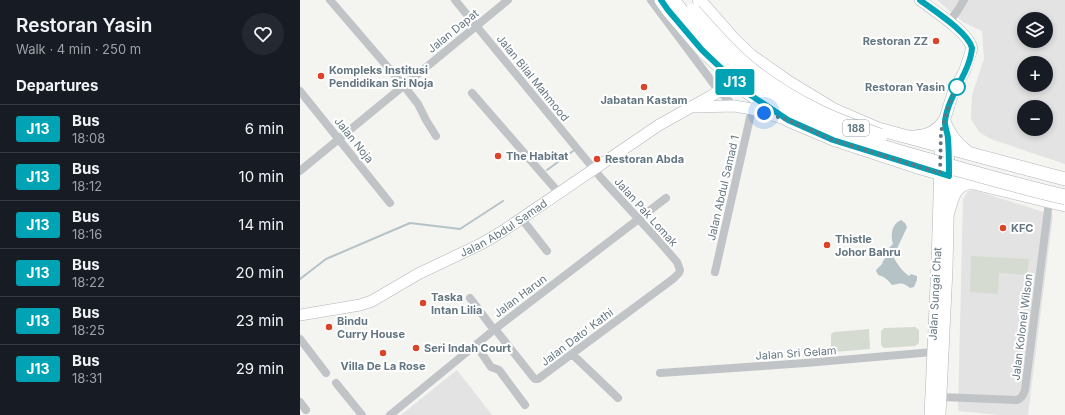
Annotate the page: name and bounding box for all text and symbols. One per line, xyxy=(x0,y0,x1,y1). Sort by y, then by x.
street label: Jalan Dapat xyxy=(425,6,482,56)
map controls xyxy=(1017,12,1053,136)
button: layers xyxy=(1017,12,1053,48)
button: heart xyxy=(242,13,284,55)
text: Restoran Yasin xyxy=(16,14,152,37)
street label: Jalan Bilal Mahmood xyxy=(494,32,572,124)
place label: Restoran ZZ xyxy=(863,34,928,48)
marker: Restoran ZZ xyxy=(931,36,941,46)
text: Walk · 4 min · 250 m xyxy=(16,41,141,57)
button: + xyxy=(1017,56,1053,92)
place label: Kompleks Institusi Pendidikan Sri Noja xyxy=(329,63,433,90)
line badge: J13 xyxy=(712,69,758,95)
marker: Kompleks Institusi Pendidikan Sri Noja xyxy=(316,71,326,81)
text: J13 xyxy=(723,73,747,90)
text: Departures xyxy=(16,76,98,95)
marker: Restoran Yasin xyxy=(948,78,966,96)
place label: Restoran Yasin xyxy=(865,80,945,94)
marker: Jabatan Kastam xyxy=(639,82,649,92)
place label: Jabatan Kastam xyxy=(600,93,688,107)
button: − xyxy=(1017,100,1053,136)
your location xyxy=(754,103,774,123)
text: Bus xyxy=(72,111,100,130)
street label: Jalan Noja xyxy=(331,114,377,166)
text: 6 min xyxy=(245,119,284,138)
text: J13 xyxy=(26,120,50,137)
road number: 188 xyxy=(843,120,869,136)
text: 18:08 xyxy=(72,130,105,146)
street label: Jalan Abdul Samad 1 xyxy=(704,134,742,242)
place label: The Habitat xyxy=(506,149,568,163)
marker: The Habitat xyxy=(493,151,503,161)
place label: Restoran Abda xyxy=(605,152,684,166)
marker: Restoran Abda xyxy=(592,154,602,164)
text: Bus xyxy=(72,159,100,178)
text: 10 min xyxy=(239,167,284,186)
text: J13 xyxy=(26,168,50,185)
street label: Jalan Pak Lomak xyxy=(611,175,681,249)
text: 18:12 xyxy=(72,178,102,194)
street label: Jalan Abdul Samad xyxy=(458,196,550,260)
text: Bus xyxy=(72,207,100,226)
text: 14 min xyxy=(238,215,284,234)
text: J13 xyxy=(26,216,50,233)
place label: KFC xyxy=(1011,221,1034,235)
marker: KFC xyxy=(998,223,1008,233)
text: 18:16 xyxy=(72,226,102,242)
place label: Thistle Johor Bahru xyxy=(835,232,901,259)
marker: Thistle Johor Bahru xyxy=(822,240,832,250)
street label: Jalan Sungai Chat xyxy=(926,246,944,341)
text: Bus xyxy=(72,255,100,274)
text: 20 min xyxy=(236,263,284,282)
text: J13 xyxy=(26,264,50,281)
street label: Jalan Harun xyxy=(491,272,549,320)
street label: Jalan Kolonel Wilson xyxy=(1009,273,1035,381)
text: 18:22 xyxy=(72,274,105,290)
place label: Taska Intan Lilia xyxy=(431,290,482,317)
marker: Taska Intan Lilia xyxy=(418,298,428,308)
text: Bus xyxy=(72,303,100,322)
street label: Jalan Dato’ Kathi xyxy=(538,305,616,369)
text: 23 min xyxy=(236,311,284,330)
text: J13 xyxy=(26,312,50,329)
place label: Bindu Curry House xyxy=(337,314,405,341)
text: 18:25 xyxy=(72,322,105,338)
marker: Bindu Curry House xyxy=(324,322,334,332)
place label: Seri Indah Court xyxy=(424,341,511,355)
marker: Seri Indah Court xyxy=(411,343,421,353)
street label: Jalan Sri Gelam xyxy=(755,343,837,363)
marker: Villa De La Rose xyxy=(378,348,388,358)
text: Bus xyxy=(72,351,100,370)
text: 29 min xyxy=(236,359,284,378)
place label: Villa De La Rose xyxy=(340,359,426,373)
text: J13 xyxy=(26,360,50,377)
text: 18:31 xyxy=(72,370,102,386)

